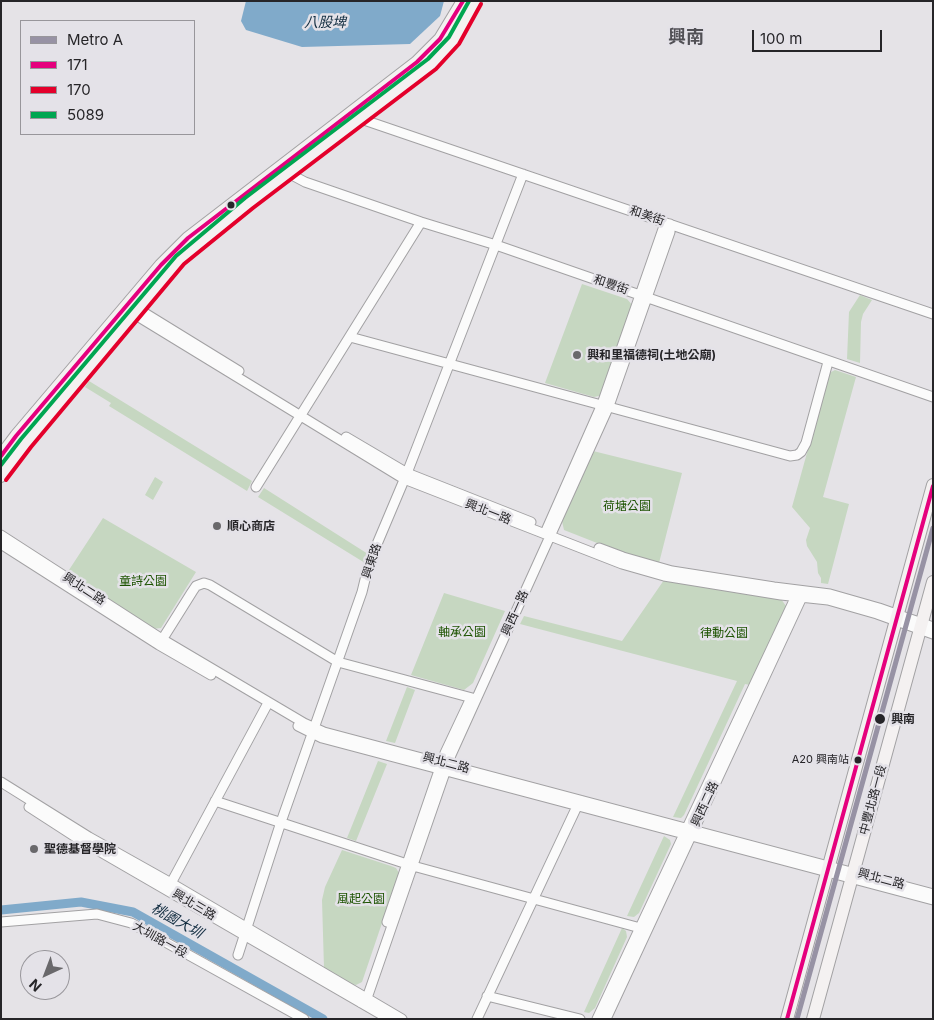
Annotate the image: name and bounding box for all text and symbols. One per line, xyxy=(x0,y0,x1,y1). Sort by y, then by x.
water label: 八股埤 xyxy=(304,15,346,31)
legend xyxy=(20,20,195,135)
scale bar xyxy=(754,20,884,52)
district label: 興南 xyxy=(668,27,704,49)
text: 100 m xyxy=(760,29,802,48)
text: Metro A xyxy=(67,30,123,49)
text: 171 xyxy=(67,55,88,74)
text: 170 xyxy=(67,80,91,99)
text: 5089 xyxy=(67,105,104,124)
unlabelled marker xyxy=(226,200,236,210)
street label: 和美街 xyxy=(628,203,666,229)
street label: 和豐街 xyxy=(592,272,630,298)
place label: 興和里福德祠(土地公廟) xyxy=(587,348,716,362)
marker: 興和里福德祠(土地公廟) xyxy=(571,349,583,361)
street label: 興北一路 xyxy=(463,497,513,527)
park label: 荷塘公園 xyxy=(603,499,651,513)
place label: 順心商店 xyxy=(227,519,275,533)
marker: 順心商店 xyxy=(211,520,223,532)
street label: 興東路 xyxy=(360,542,384,580)
street label: 興北二路 xyxy=(60,570,108,608)
park label: 童詩公園 xyxy=(119,574,167,588)
street label: 興西一路 xyxy=(499,588,531,638)
park label: 軸承公園 xyxy=(438,625,486,639)
park label: 律動公園 xyxy=(700,626,748,640)
marker: 興南 xyxy=(873,712,887,726)
place label: 興南 xyxy=(891,712,915,726)
street label: 興北二路 xyxy=(421,750,471,776)
place label: A20 興南站 xyxy=(792,753,849,767)
marker: A20 興南站 xyxy=(853,755,863,765)
street label: 中豐北路一段 xyxy=(857,763,889,837)
street label: 興西二路 xyxy=(688,779,722,829)
place label: 聖德基督學院 xyxy=(44,842,116,856)
marker: 聖德基督學院 xyxy=(28,843,40,855)
street label: 興北二路 xyxy=(856,866,906,892)
street label: 興北三路 xyxy=(170,886,218,924)
park label: 風起公園 xyxy=(337,892,385,906)
water label: 桃園大圳 xyxy=(148,900,206,942)
street label: 大圳路一段 xyxy=(130,919,190,961)
north arrow xyxy=(20,950,70,1000)
text: N xyxy=(25,976,45,995)

